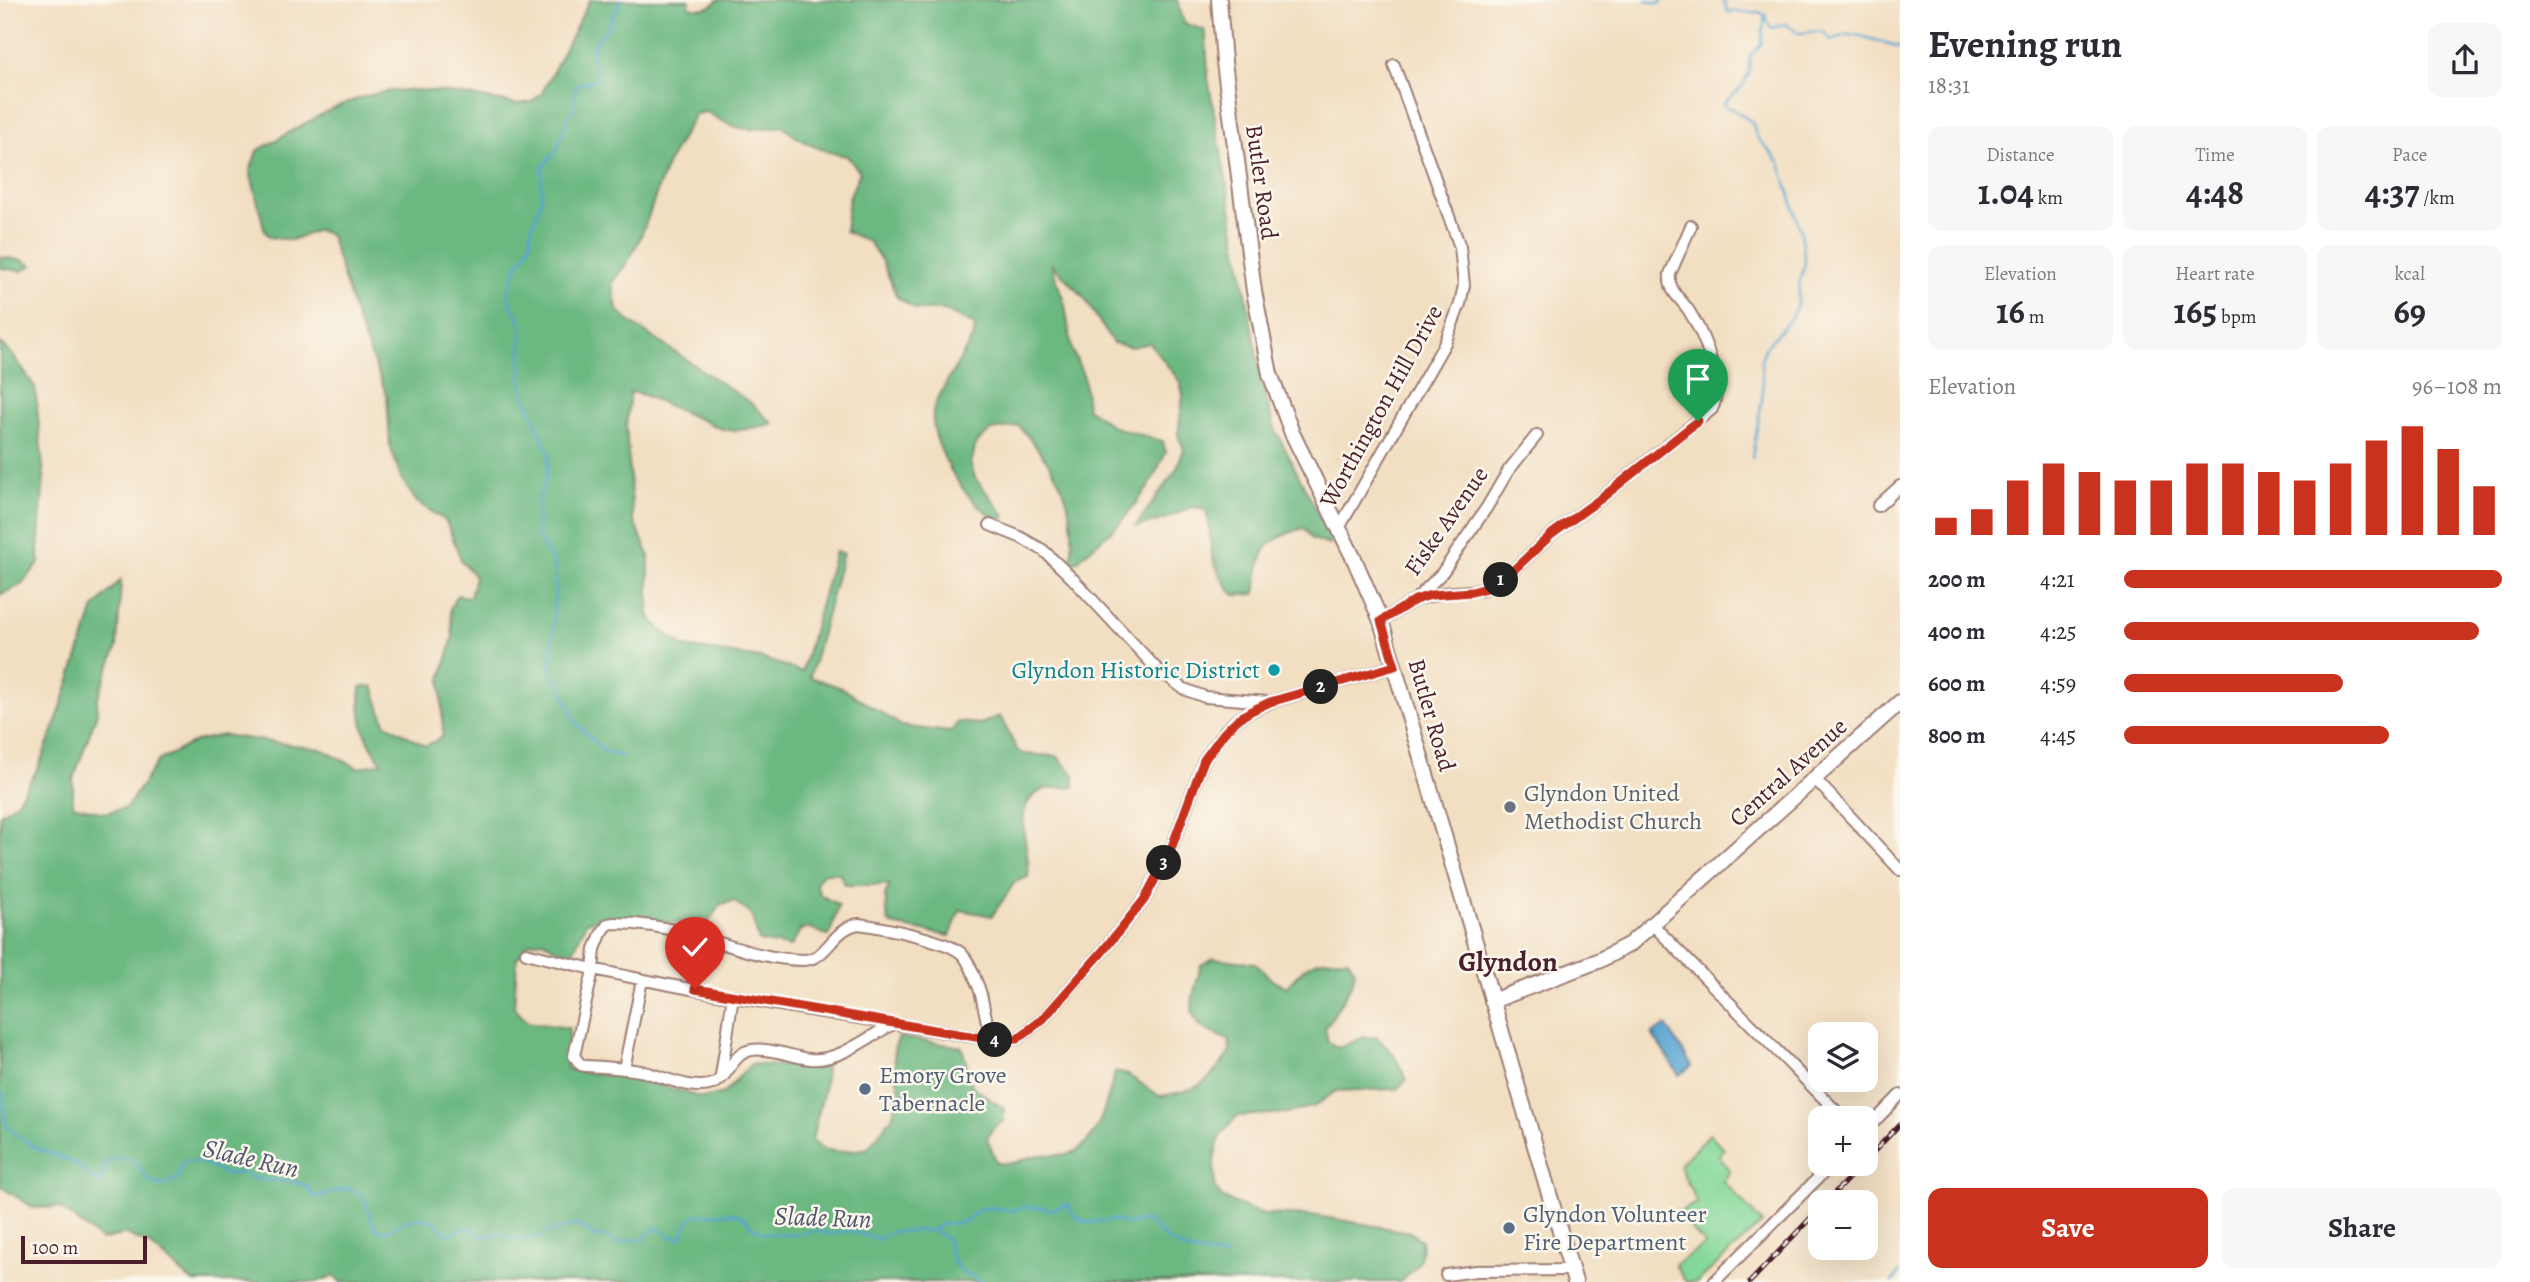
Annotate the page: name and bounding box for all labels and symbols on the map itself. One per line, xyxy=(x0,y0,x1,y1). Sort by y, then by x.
street label: Butler Road xyxy=(1238,122,1286,242)
street label: Worthington Hill Drive xyxy=(1311,299,1450,514)
pin xyxy=(1668,349,1728,421)
street label: Fiske Avenue xyxy=(1397,460,1495,582)
pin: 1 xyxy=(1484,562,1518,598)
place label: Glyndon Historic District xyxy=(1011,654,1260,686)
street label: Butler Road xyxy=(1401,655,1463,775)
marker: Glyndon Historic District xyxy=(1266,662,1282,678)
pin: 2 xyxy=(1304,670,1338,704)
street label: Central Avenue xyxy=(1722,710,1854,834)
place label: Glyndon United Methodist Church xyxy=(1524,777,1702,837)
marker: Glyndon United Methodist Church xyxy=(1502,799,1518,815)
pin: 3 xyxy=(1146,846,1182,880)
pin xyxy=(665,917,725,989)
district label: Glyndon xyxy=(1458,943,1558,981)
pin: 4 xyxy=(978,1023,1012,1058)
place label: Emory Grove Tabernacle xyxy=(879,1059,1007,1119)
marker: Emory Grove Tabernacle xyxy=(857,1081,873,1097)
water label: Slade Run xyxy=(200,1131,302,1186)
water label: Slade Run xyxy=(774,1198,872,1237)
place label: Glyndon Volunteer Fire Department xyxy=(1523,1198,1707,1258)
marker: Glyndon Volunteer Fire Department xyxy=(1501,1220,1517,1236)
scale bar xyxy=(21,1233,147,1265)

